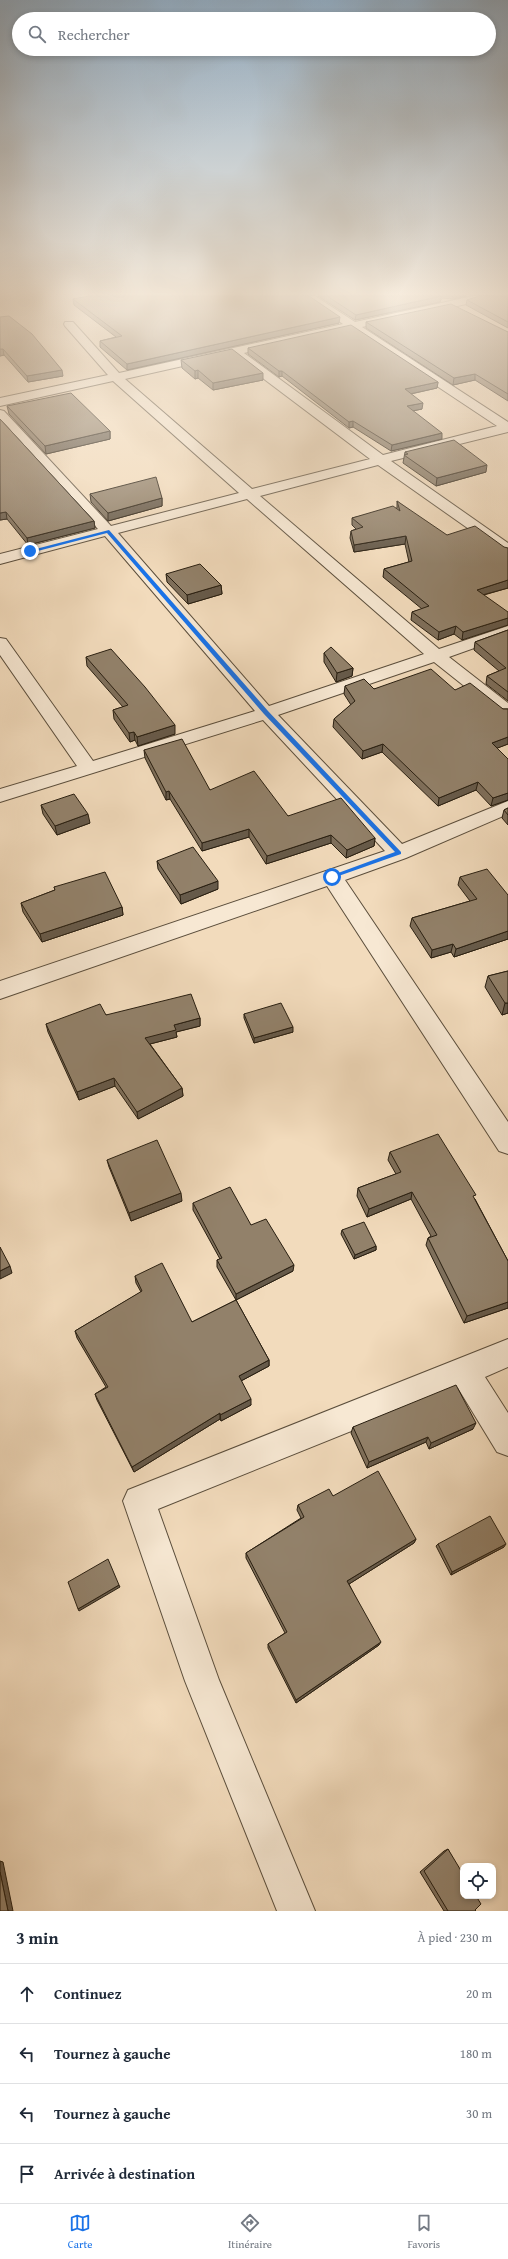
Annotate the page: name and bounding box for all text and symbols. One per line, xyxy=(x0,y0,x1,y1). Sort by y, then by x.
search box xyxy=(12,12,496,56)
icon: search xyxy=(26,23,48,45)
text: Rechercher xyxy=(58,24,130,45)
route end xyxy=(21,542,39,560)
route start xyxy=(323,868,341,886)
map controls xyxy=(460,1863,496,1899)
button: locate xyxy=(460,1863,496,1899)
text: 3 min xyxy=(16,1925,58,1950)
text: À pied · 230 m xyxy=(417,1928,492,1947)
icon: ahead xyxy=(16,1983,38,2005)
text: Continuez xyxy=(54,1983,122,2004)
text: 20 m xyxy=(466,1984,492,2003)
icon: left xyxy=(16,2043,38,2065)
text: Tournez à gauche xyxy=(54,2043,171,2064)
text: 180 m xyxy=(460,2044,492,2063)
icon: left xyxy=(16,2103,38,2125)
text: Tournez à gauche xyxy=(54,2103,171,2124)
text: 30 m xyxy=(466,2104,492,2123)
icon: arrive xyxy=(16,2163,38,2185)
text: Arrivée à destination xyxy=(54,2163,195,2184)
tab: Carte xyxy=(68,2212,93,2252)
tab: Itinéraire xyxy=(228,2212,272,2252)
tab: Favoris xyxy=(407,2212,440,2252)

